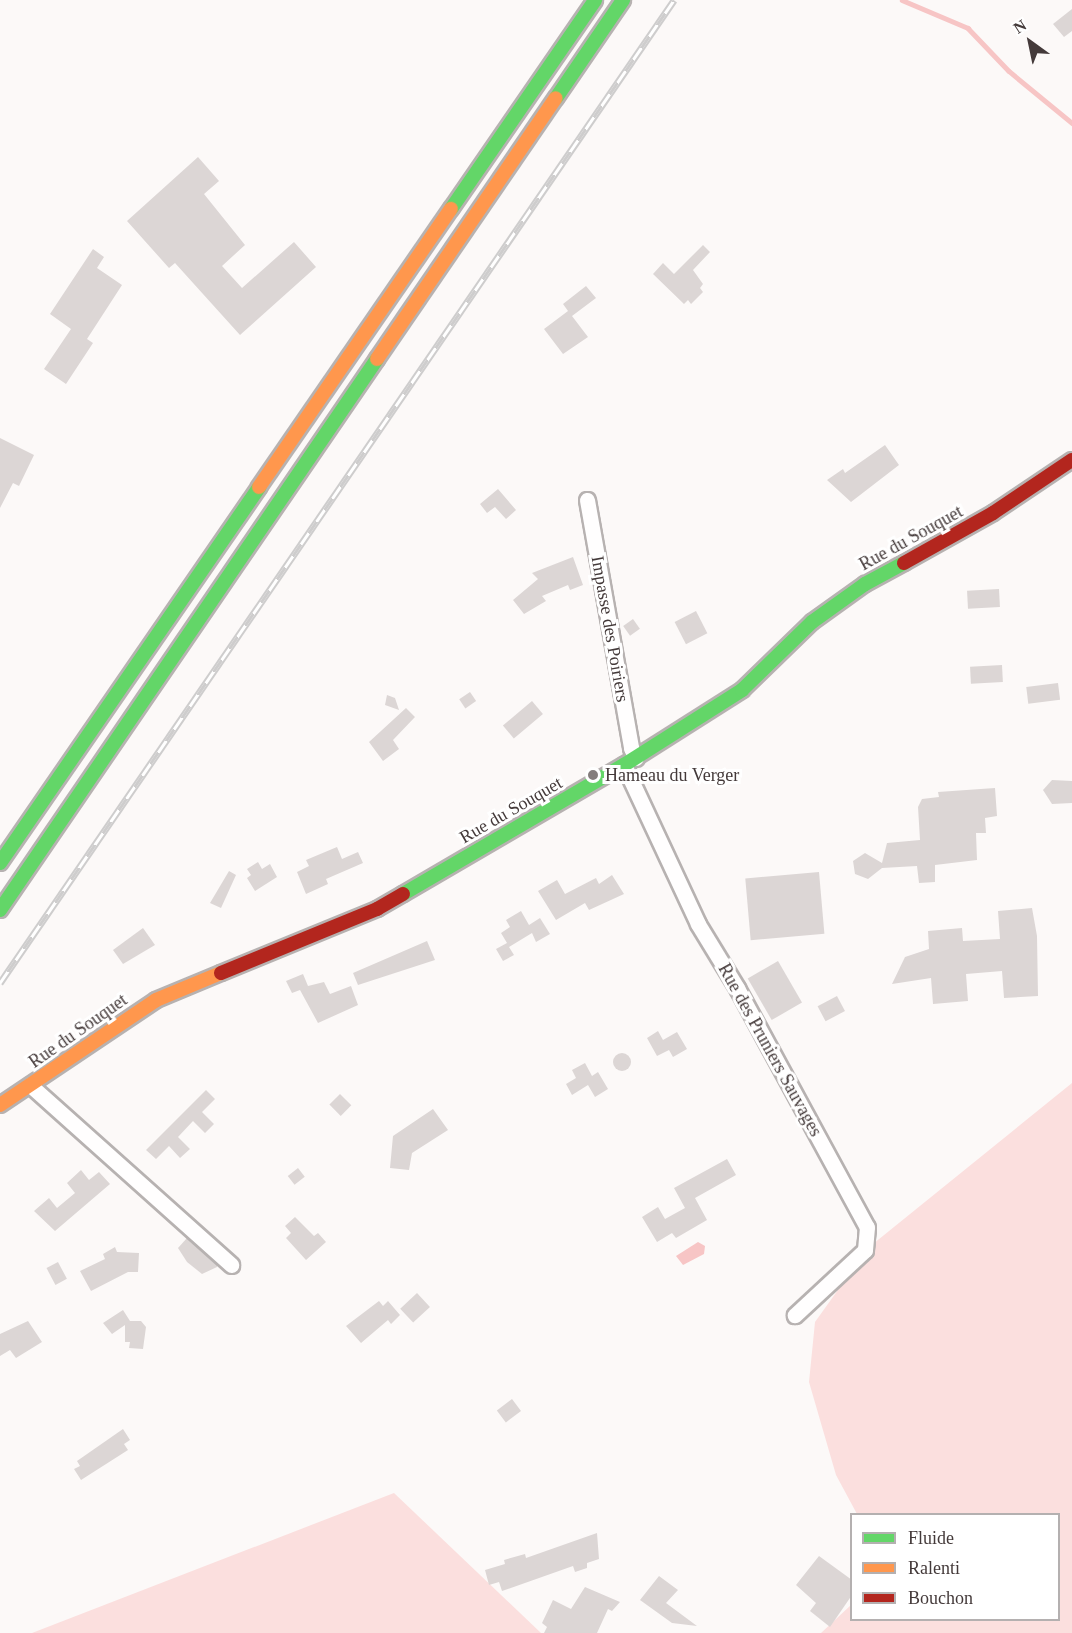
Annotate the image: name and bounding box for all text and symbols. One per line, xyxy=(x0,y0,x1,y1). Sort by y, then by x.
north arrow xyxy=(1000,12,1060,72)
text: N xyxy=(1010,16,1029,37)
street label: Rue du Souquet xyxy=(855,501,967,575)
street label: Impasse des Poiriers xyxy=(587,554,633,704)
place label: Hameau du Verger xyxy=(605,764,740,786)
marker: Hameau du Verger xyxy=(586,768,600,782)
street label: Rue du Souquet xyxy=(456,772,566,848)
street label: Rue des Pruniers Sauvages xyxy=(713,960,827,1140)
street label: Rue du Souquet xyxy=(25,989,131,1073)
legend xyxy=(850,1513,1060,1621)
text: Fluide xyxy=(908,1528,954,1548)
text: Ralenti xyxy=(908,1558,960,1578)
text: Bouchon xyxy=(908,1588,973,1608)

